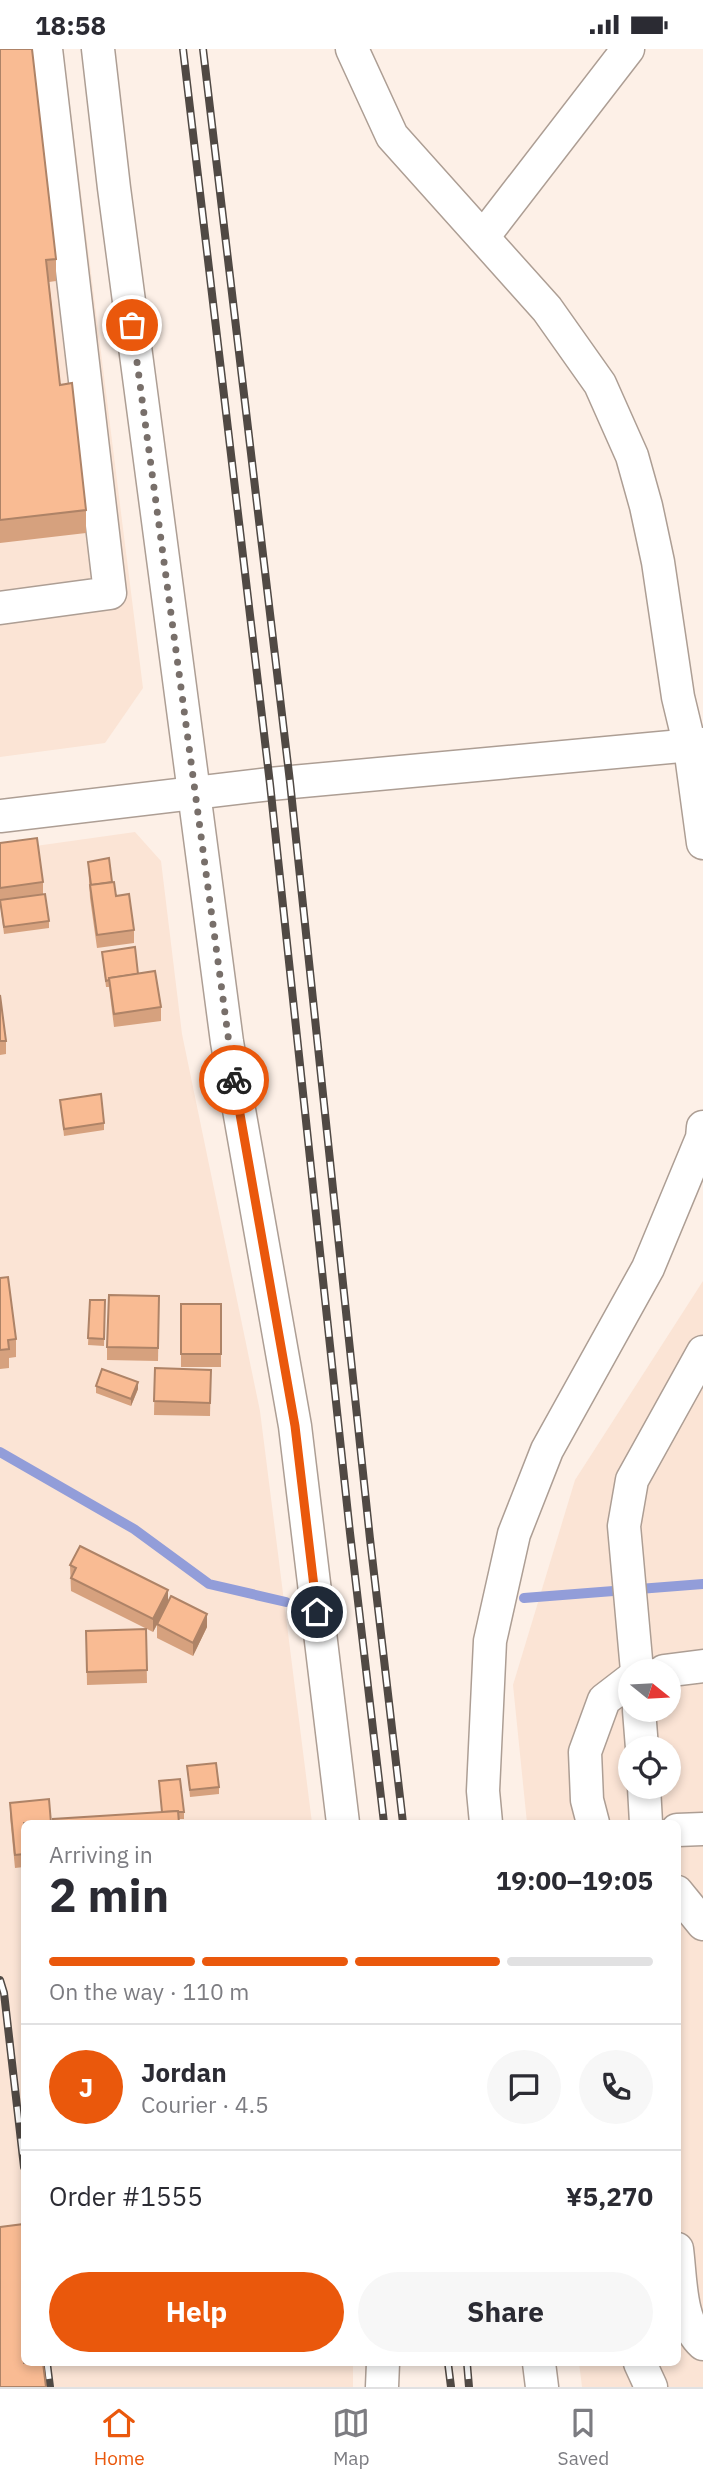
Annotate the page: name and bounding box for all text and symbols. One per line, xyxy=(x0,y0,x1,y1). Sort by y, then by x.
text: 18:58 xyxy=(35,8,106,42)
pin xyxy=(102,295,162,355)
icon: bag xyxy=(113,306,151,344)
courier xyxy=(199,1045,269,1115)
icon: bike xyxy=(215,1061,253,1099)
pin xyxy=(287,1582,347,1642)
icon: home xyxy=(298,1593,336,1631)
north arrow xyxy=(618,1659,681,1722)
map controls xyxy=(618,1659,681,1799)
button: locate xyxy=(618,1736,681,1799)
text: Arriving in xyxy=(49,1839,153,1869)
text: 19:00–19:05 xyxy=(496,1863,653,1897)
text: 2 min xyxy=(49,1865,169,1925)
text: On the way · 110 m xyxy=(49,1976,249,2006)
button: chat xyxy=(487,2050,561,2124)
button: phone xyxy=(579,2050,653,2124)
text: Jordan xyxy=(141,2055,227,2089)
text: J xyxy=(79,2070,93,2104)
text: Courier · 4.5 xyxy=(141,2089,269,2119)
text: Order #1555 xyxy=(49,2179,203,2213)
text: ¥5,270 xyxy=(566,2179,653,2213)
button: Help xyxy=(49,2272,344,2352)
button: Share xyxy=(358,2272,653,2352)
tab: Home xyxy=(94,2404,145,2470)
tab: Map xyxy=(332,2404,370,2470)
tab: Saved xyxy=(558,2404,609,2470)

